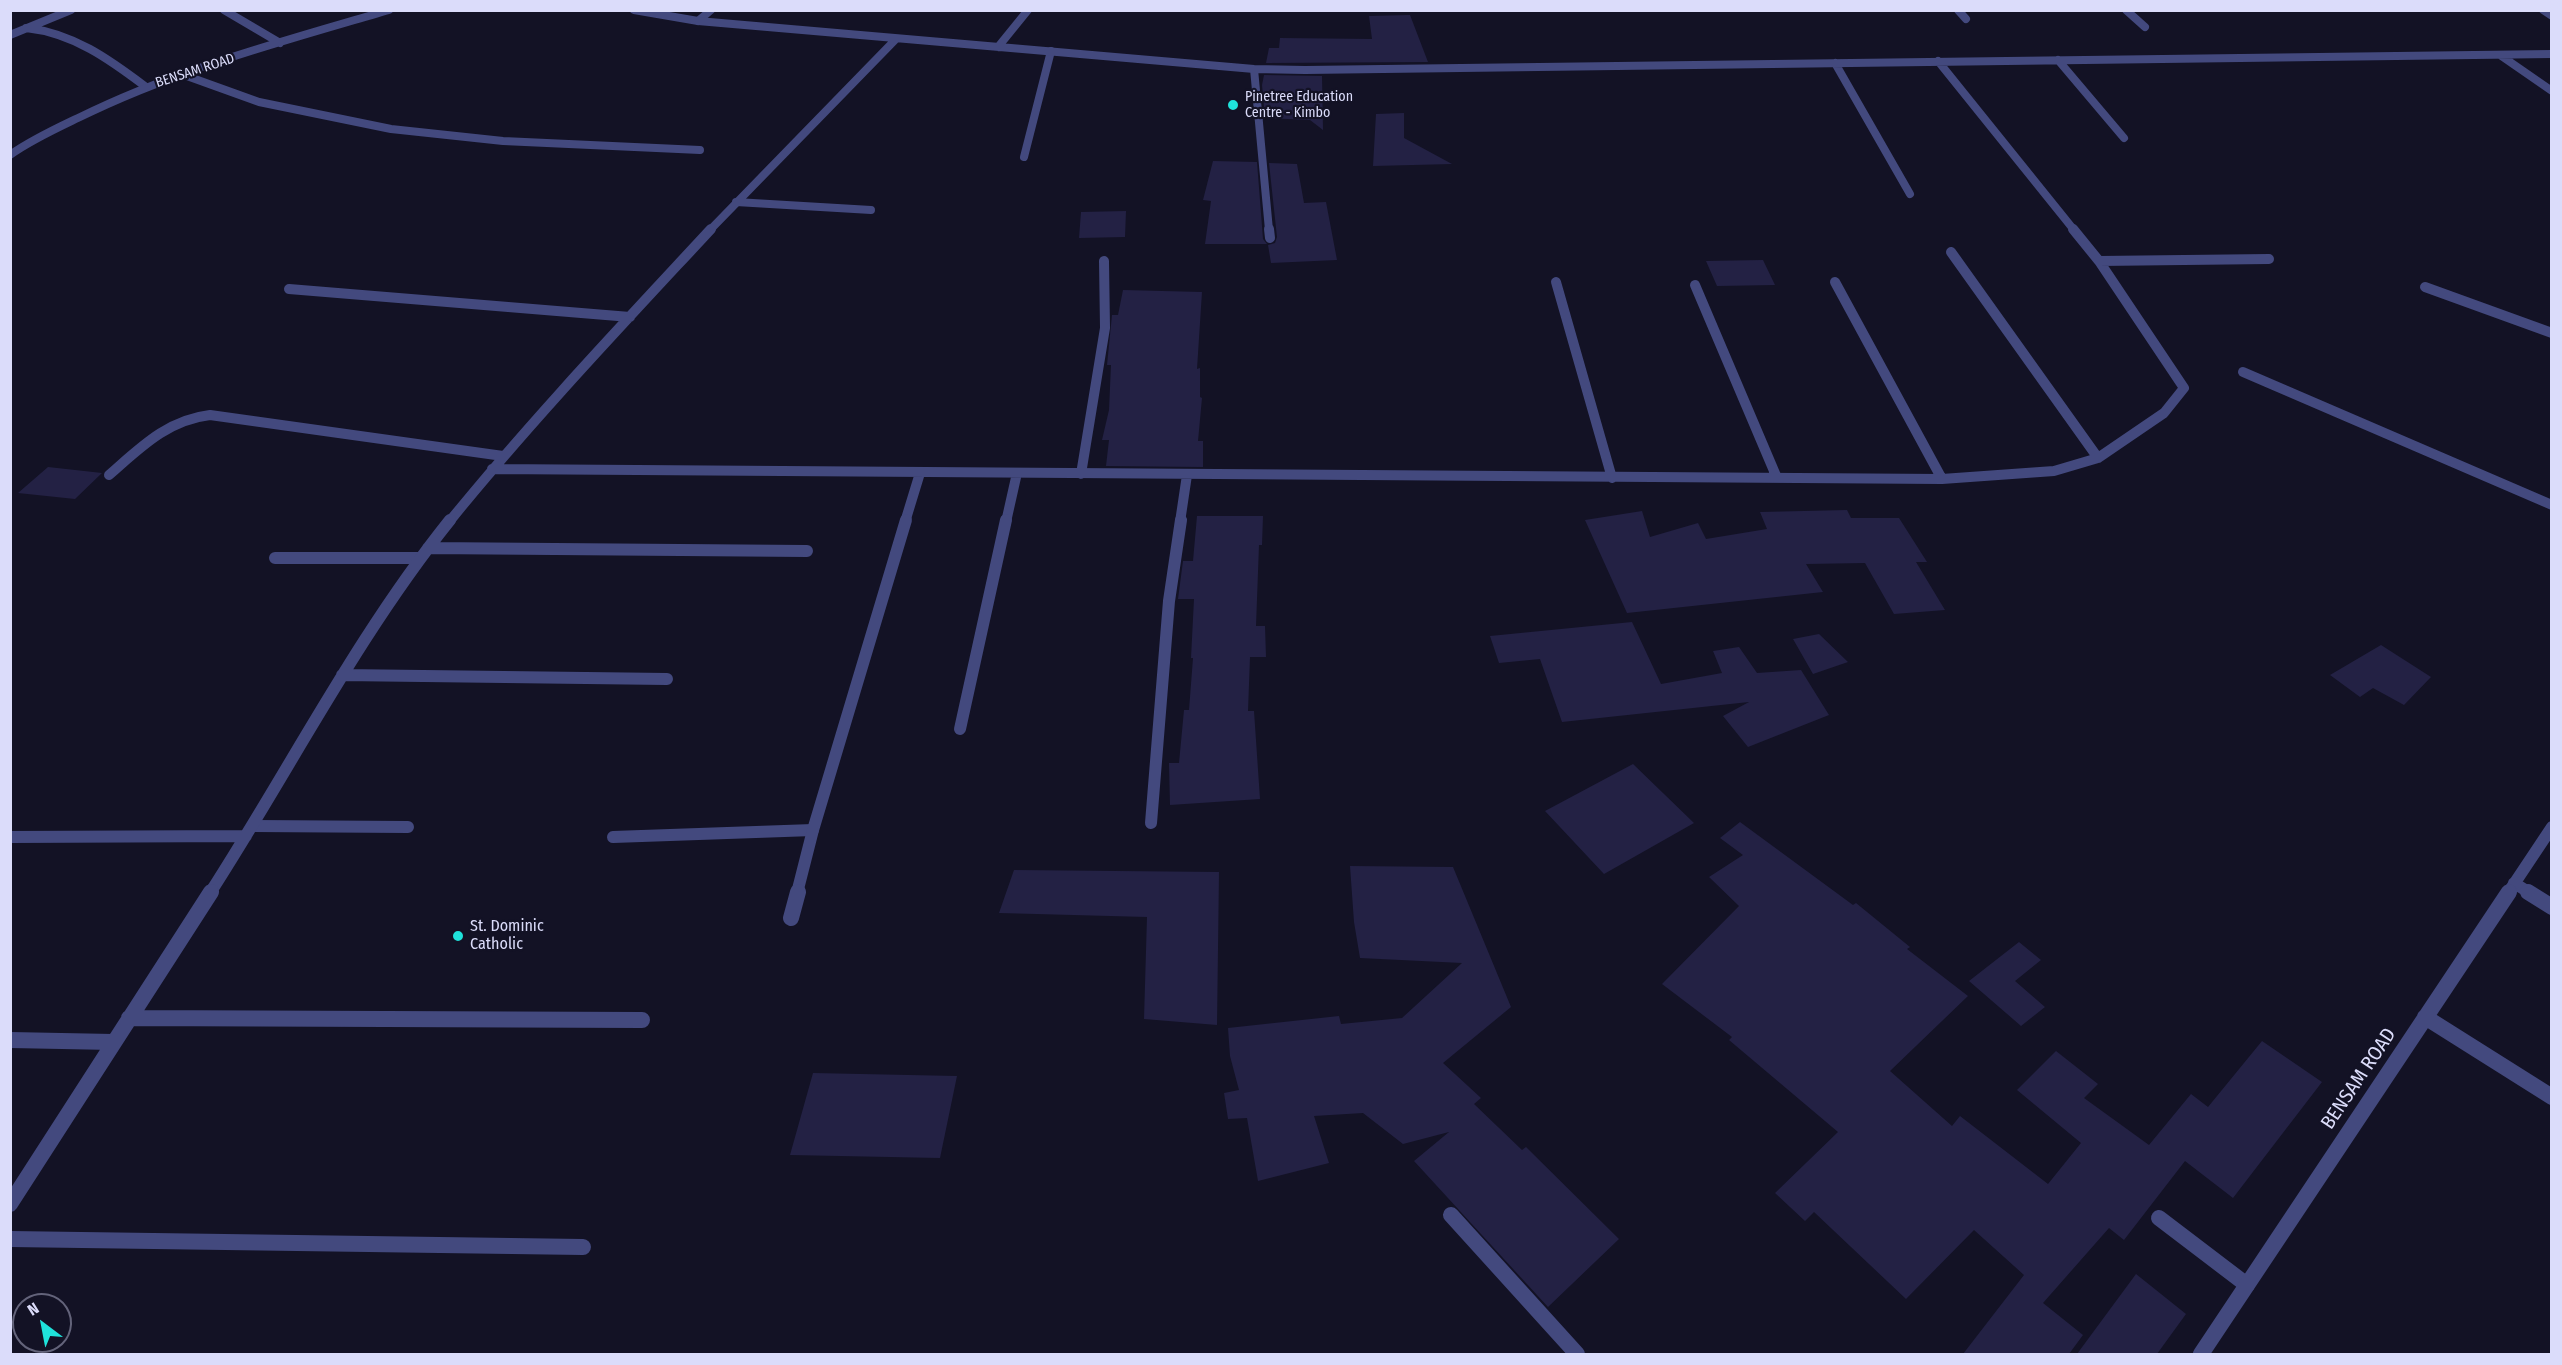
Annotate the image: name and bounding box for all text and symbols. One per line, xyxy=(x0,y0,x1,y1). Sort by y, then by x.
street label: BENSAM ROAD xyxy=(153,50,237,92)
place label: Pinetree Education Centre - Kimbo xyxy=(1245,89,1353,122)
marker: Pinetree Education Centre - Kimbo xyxy=(1226,98,1240,112)
place label: St. Dominic Catholic xyxy=(470,917,544,955)
marker: St. Dominic Catholic xyxy=(451,929,465,943)
street label: BENSAM ROAD xyxy=(2316,1024,2402,1134)
north arrow xyxy=(12,1293,72,1353)
text: N xyxy=(24,1298,42,1320)

